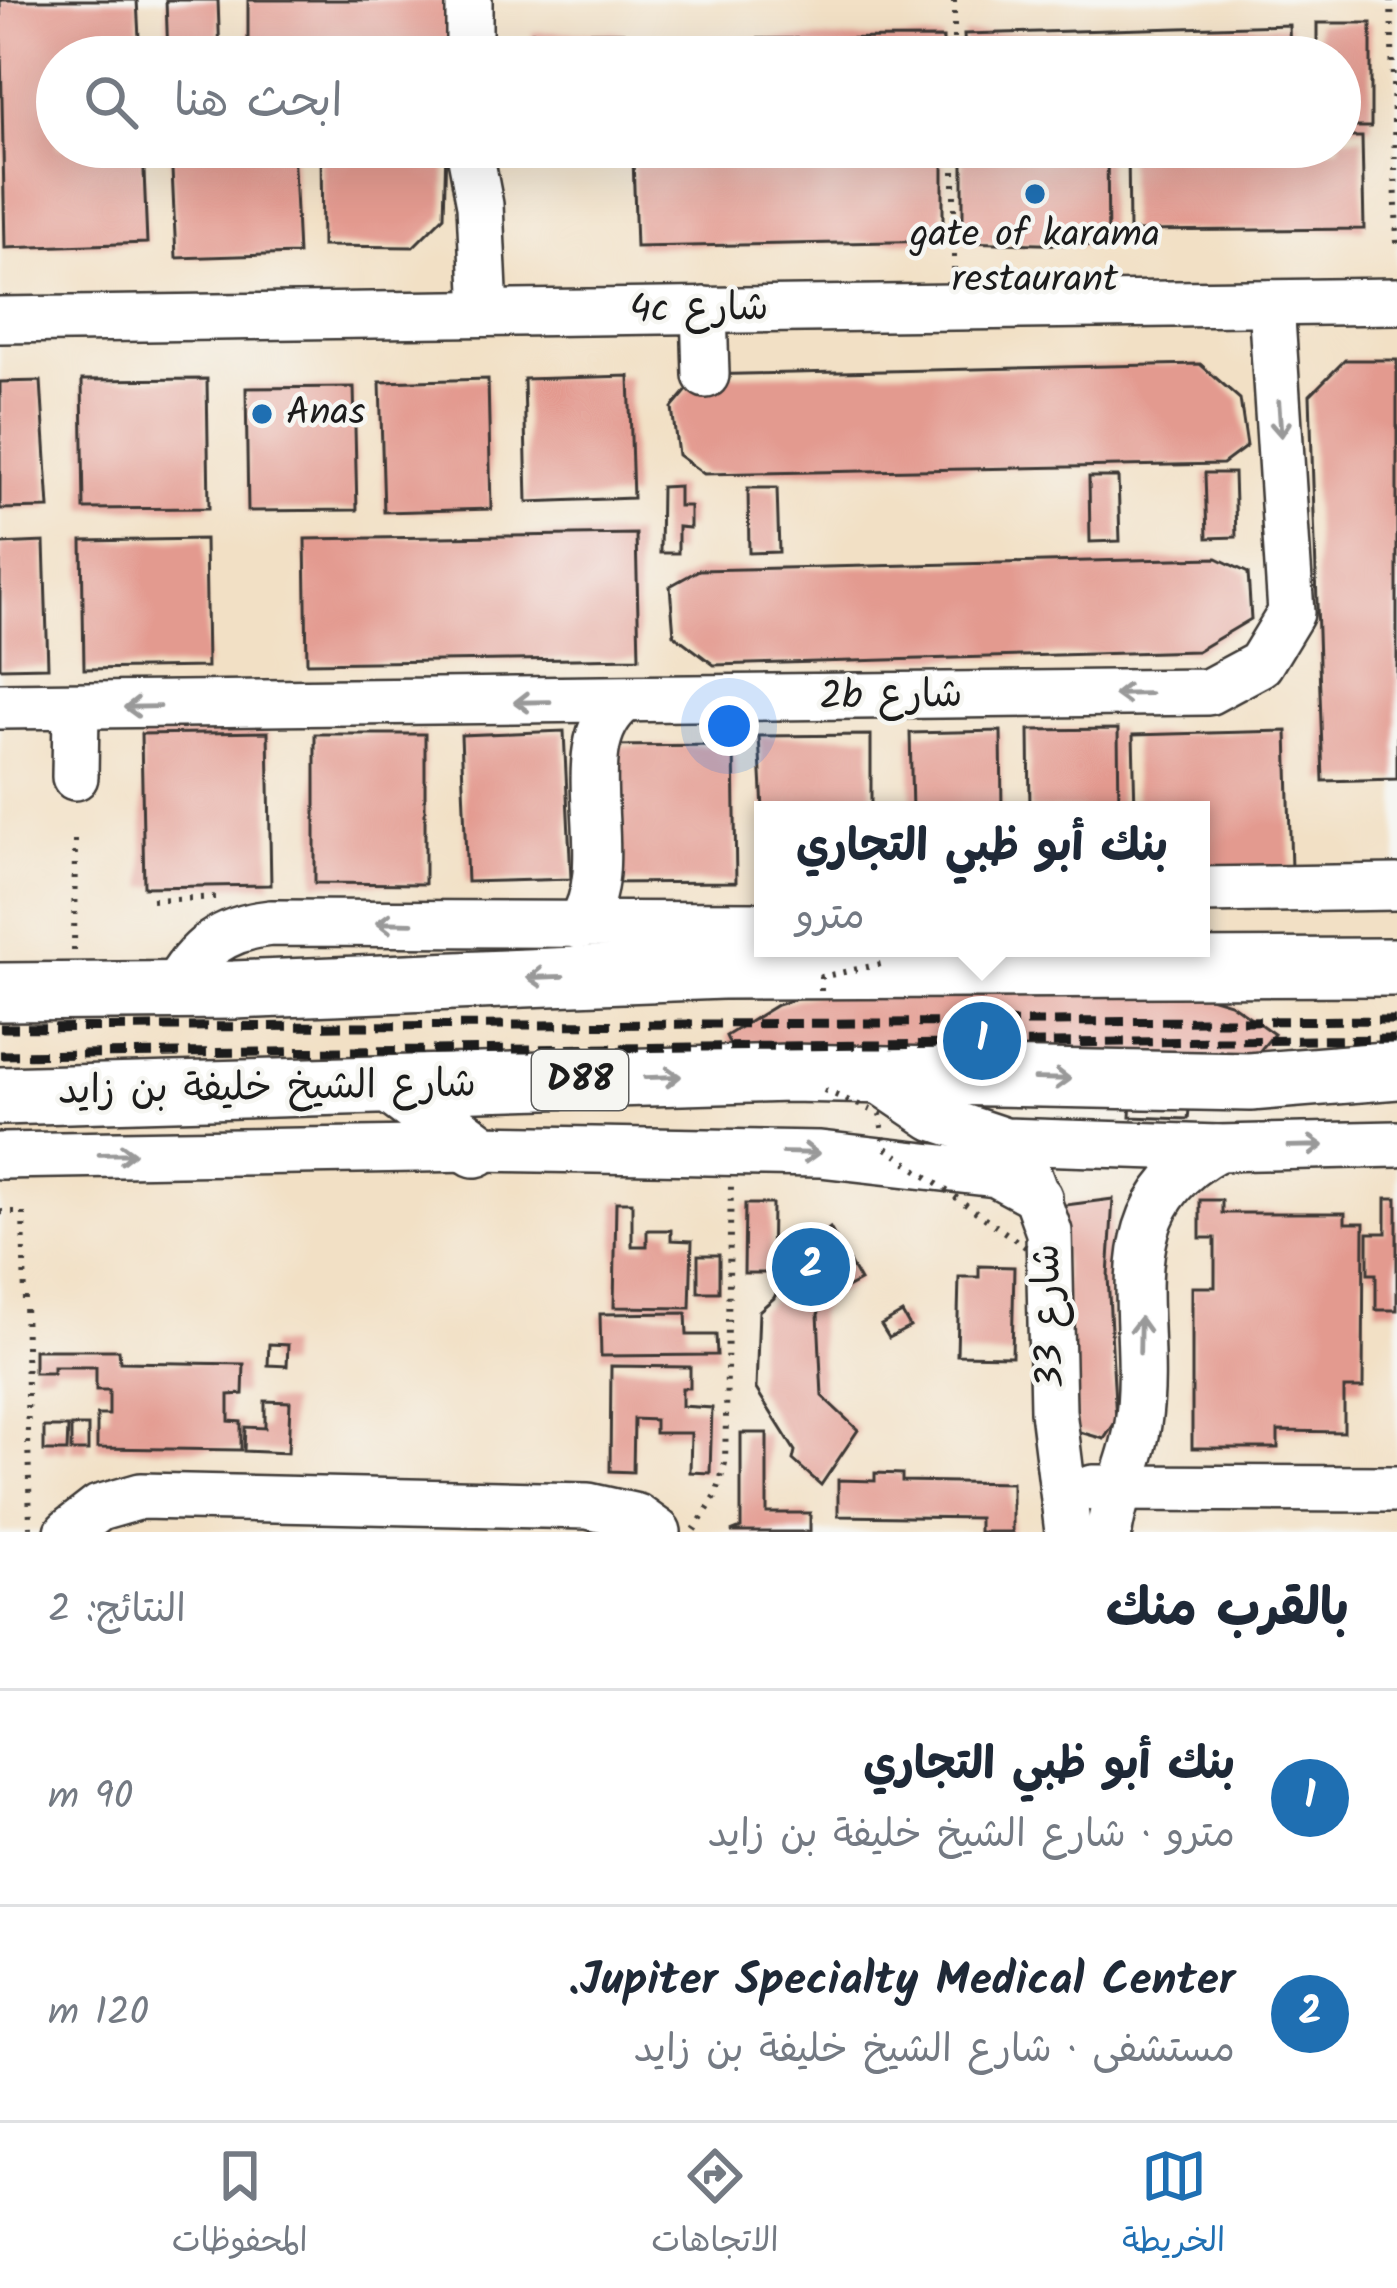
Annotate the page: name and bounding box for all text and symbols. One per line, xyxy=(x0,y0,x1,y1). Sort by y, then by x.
search box xyxy=(36,36,1361,168)
text: ابحث هنا xyxy=(174,67,342,139)
icon: search xyxy=(78,69,144,135)
marker: gate of karama restaurant xyxy=(1022,181,1048,207)
place label: gate of karama restaurant xyxy=(909,205,1160,312)
street label: 4c شارع xyxy=(629,278,769,342)
place label: Anas xyxy=(286,383,366,445)
one-way arrow xyxy=(1269,399,1292,438)
marker: Anas xyxy=(249,401,275,427)
street label: 2b شارع xyxy=(819,665,963,729)
one-way arrow xyxy=(1113,683,1152,705)
one-way arrow xyxy=(513,691,552,713)
one-way arrow xyxy=(123,696,162,718)
your location xyxy=(699,696,759,756)
popup xyxy=(754,801,1210,957)
text: بنك أبو ظبي التجاري xyxy=(796,812,1168,884)
text: مترو xyxy=(796,887,865,949)
one-way arrow xyxy=(375,911,414,934)
one-way arrow xyxy=(526,966,565,989)
pin: 1 xyxy=(943,996,1021,1086)
road number: D88 xyxy=(532,1050,628,1110)
street label: شارع الشيخ خليفة بن زايد xyxy=(57,1054,477,1124)
one-way arrow xyxy=(643,1065,682,1088)
one-way arrow xyxy=(1033,1067,1072,1090)
one-way arrow xyxy=(1286,1135,1325,1158)
one-way arrow xyxy=(781,1142,820,1165)
one-way arrow xyxy=(97,1143,136,1166)
pin: 2 xyxy=(772,1222,850,1312)
street label: شارع 33 xyxy=(1016,1243,1084,1389)
one-way arrow xyxy=(1128,1316,1151,1355)
text: بالقرب منك xyxy=(1106,1570,1349,1651)
text: النتائج: 2 xyxy=(48,1580,186,1642)
text: بنك أبو ظبي التجاري xyxy=(863,1730,1235,1802)
text: 90 m xyxy=(48,1767,133,1829)
text: 1 xyxy=(1304,1767,1316,1829)
text: مترو · شارع الشيخ خليفة بن زايد xyxy=(708,1805,1235,1867)
text: Jupiter Specialty Medical Center. xyxy=(569,1946,1235,2018)
text: 120 m xyxy=(48,1983,149,2045)
text: 2 xyxy=(1299,1983,1321,2045)
text: مستشفى · شارع الشيخ خليفة بن زايد xyxy=(634,2020,1235,2082)
tab: المحفوظات xyxy=(172,2143,308,2269)
tab: الاتجاهات xyxy=(651,2143,779,2269)
tab: الخريطة xyxy=(1122,2143,1225,2269)

